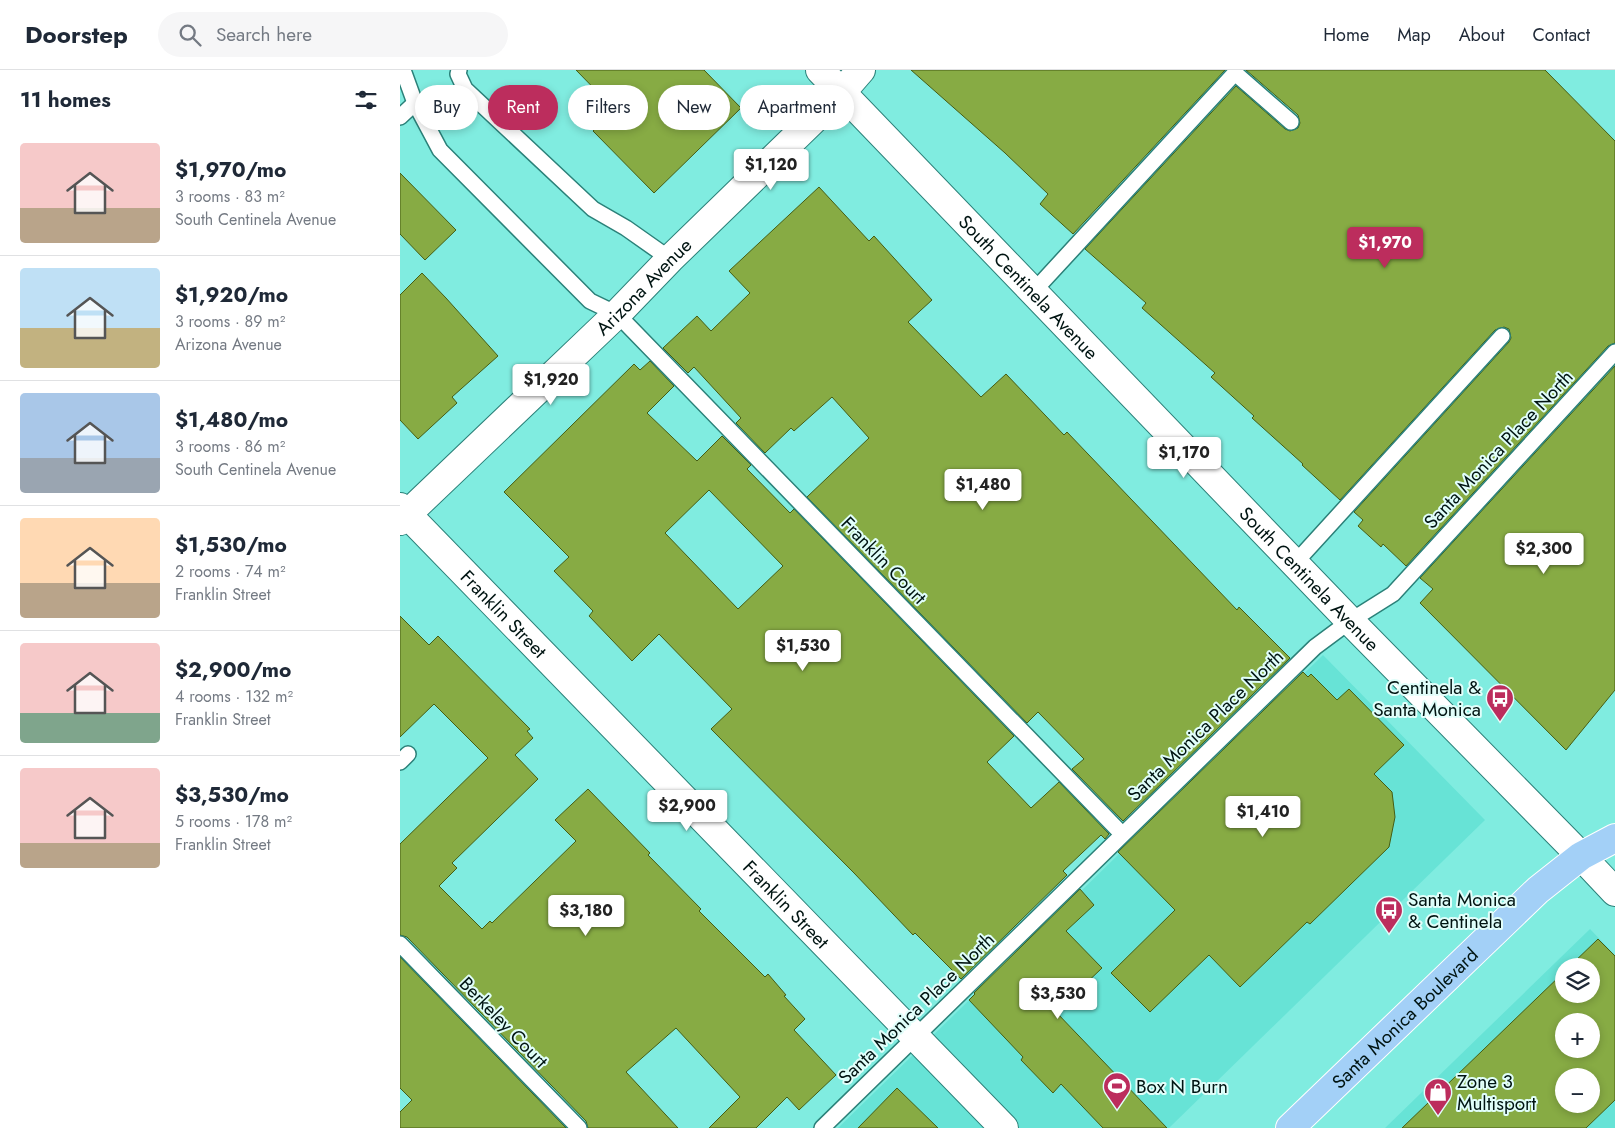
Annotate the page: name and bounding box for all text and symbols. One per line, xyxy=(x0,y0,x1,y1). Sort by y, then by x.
search box xyxy=(158,12,508,57)
text: Doorstep xyxy=(25,17,128,52)
icon: search xyxy=(176,21,204,49)
text: Search here xyxy=(216,21,312,48)
text: Home xyxy=(1323,22,1369,48)
text: Map xyxy=(1397,22,1431,48)
text: About xyxy=(1459,22,1504,48)
text: Contact xyxy=(1532,22,1590,48)
text: 11 homes xyxy=(20,85,111,115)
chip: Buy xyxy=(415,85,478,130)
chip: Rent xyxy=(488,85,558,130)
chip: Filters xyxy=(568,85,648,130)
chip: New xyxy=(658,85,730,130)
chip: Apartment xyxy=(740,85,854,130)
icon: filters xyxy=(352,86,380,114)
pin: $1,120 xyxy=(730,148,812,191)
text: $1,120 xyxy=(745,153,797,176)
text: $1,970/mo xyxy=(175,155,286,185)
icon: home xyxy=(60,163,120,223)
text: 3 rooms · 83 m² xyxy=(175,185,285,208)
text: South Centinela Avenue xyxy=(175,208,336,231)
street label: South Centinela Avenue xyxy=(952,209,1105,366)
pin: $1,970 xyxy=(1344,226,1426,269)
text: $1,970 xyxy=(1358,231,1412,254)
street label: Arizona Avenue xyxy=(590,232,698,342)
text: $1,920/mo xyxy=(175,280,288,310)
icon: home xyxy=(60,288,120,348)
text: 3 rooms · 89 m² xyxy=(175,310,285,333)
text: Arizona Avenue xyxy=(175,333,282,356)
pin: $1,920 xyxy=(510,364,592,406)
street label: Santa Monica Place North xyxy=(1418,364,1579,535)
text: $1,920 xyxy=(523,368,579,391)
text: $1,480/mo xyxy=(175,405,288,435)
icon: home xyxy=(60,413,120,473)
text: 3 rooms · 86 m² xyxy=(175,435,285,458)
pin: $1,170 xyxy=(1143,436,1225,479)
text: $1,170 xyxy=(1158,441,1210,464)
text: South Centinela Avenue xyxy=(175,458,336,481)
pin: $1,480 xyxy=(942,468,1024,511)
text: $1,480 xyxy=(955,473,1011,496)
street label: South Centinela Avenue xyxy=(1233,501,1386,658)
street label: Franklin Court xyxy=(835,510,933,611)
text: $1,530/mo xyxy=(175,530,287,560)
pin: $2,300 xyxy=(1503,532,1585,575)
text: $2,300 xyxy=(1516,537,1572,560)
icon: home xyxy=(60,538,120,598)
text: 2 rooms · 74 m² xyxy=(175,560,286,583)
street label: Franklin Street xyxy=(454,564,553,665)
text: Franklin Street xyxy=(175,583,271,606)
pin: $1,530 xyxy=(762,630,844,672)
text: $1,530 xyxy=(776,634,830,657)
street label: Santa Monica Place North xyxy=(1121,643,1290,807)
text: $2,900/mo xyxy=(175,655,291,685)
icon: home xyxy=(60,663,120,723)
place label: Centinela & Santa Monica xyxy=(1373,674,1481,723)
bus stop icon: Centinela & Santa Monica xyxy=(1485,683,1515,722)
text: 4 rooms · 132 m² xyxy=(175,685,293,708)
text: Franklin Street xyxy=(175,708,271,731)
text: $3,530/mo xyxy=(175,780,289,810)
icon: home xyxy=(60,788,120,848)
pin: $2,900 xyxy=(646,790,728,832)
text: $2,900 xyxy=(658,794,716,817)
pin: $1,410 xyxy=(1222,796,1304,838)
text: $1,410 xyxy=(1236,800,1290,823)
text: 5 rooms · 178 m² xyxy=(175,810,292,833)
text: Franklin Street xyxy=(175,833,271,856)
street label: Franklin Street xyxy=(737,854,835,955)
place label: Santa Monica & Centinela xyxy=(1408,886,1516,935)
pin: $3,180 xyxy=(545,894,627,937)
bus stop icon: Santa Monica & Centinela xyxy=(1374,895,1404,934)
text: $3,180 xyxy=(559,899,613,922)
street label: Santa Monica Place North xyxy=(832,926,1001,1090)
street label: Santa Monica Boulevard xyxy=(1326,942,1484,1095)
map controls xyxy=(1555,958,1600,1113)
button: layers xyxy=(1555,958,1600,1003)
street label: Berkeley Court xyxy=(453,971,554,1074)
pin: $3,530 xyxy=(1017,978,1099,1020)
text: $3,530 xyxy=(1030,982,1086,1005)
button: + xyxy=(1555,1013,1600,1058)
place label: Zone 3 Multisport xyxy=(1457,1068,1537,1117)
button: − xyxy=(1555,1068,1600,1113)
sports icon: Box N Burn xyxy=(1102,1071,1132,1110)
place label: Box N Burn xyxy=(1136,1073,1228,1100)
shop icon: Zone 3 Multisport xyxy=(1423,1077,1453,1116)

